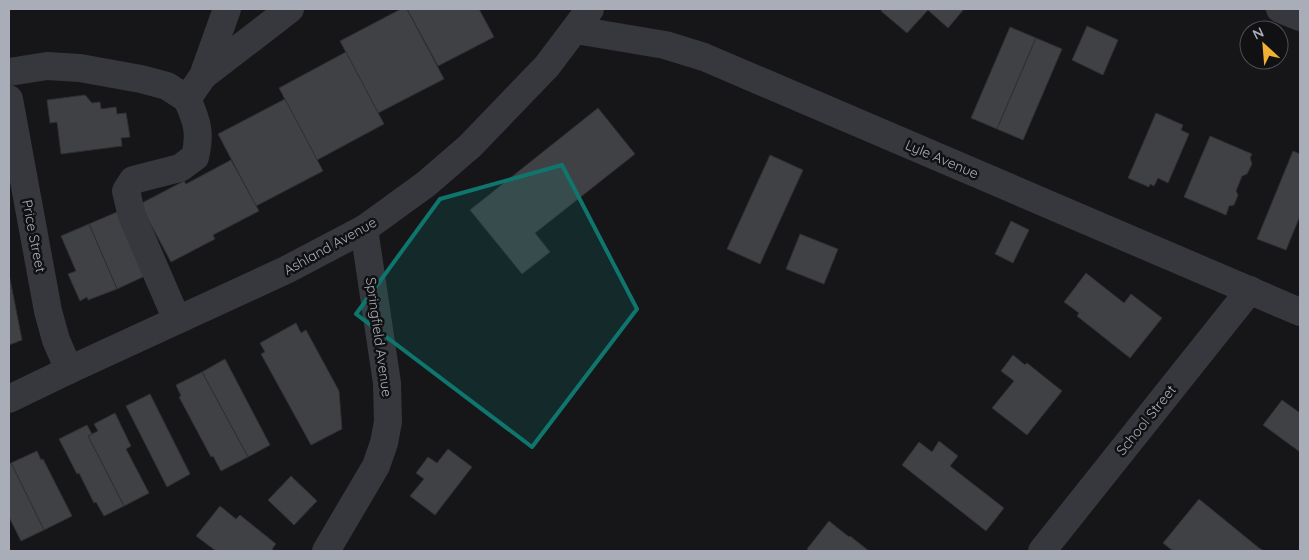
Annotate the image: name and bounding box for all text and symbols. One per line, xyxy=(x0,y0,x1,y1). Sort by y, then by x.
north arrow xyxy=(1239,20,1289,70)
text: N xyxy=(1250,23,1267,44)
street label: Lyle Avenue xyxy=(903,136,981,183)
street label: Price Street xyxy=(18,198,50,274)
street label: Ashland Avenue xyxy=(280,213,380,279)
street label: Springfield Avenue xyxy=(362,276,396,398)
street label: School Street xyxy=(1112,381,1180,459)

